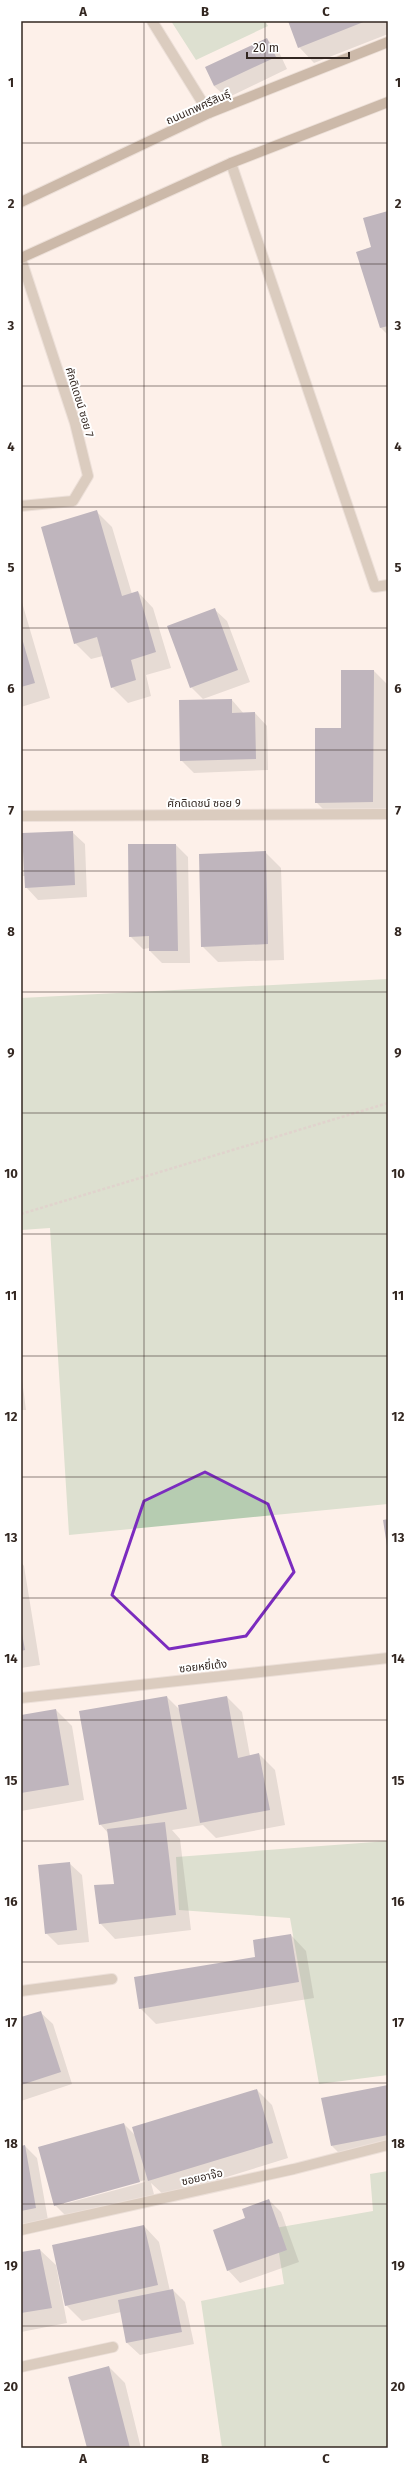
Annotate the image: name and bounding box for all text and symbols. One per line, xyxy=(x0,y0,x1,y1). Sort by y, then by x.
text: A xyxy=(78,4,87,19)
text: B xyxy=(201,4,209,19)
text: C xyxy=(322,4,330,19)
scale bar xyxy=(247,34,349,60)
text: 20 m xyxy=(253,41,279,55)
text: 1 xyxy=(8,75,14,90)
text: 1 xyxy=(395,75,401,90)
street label: ถนนเทพศรีสินธุ์ xyxy=(164,87,233,127)
text: 2 xyxy=(8,196,15,211)
text: 2 xyxy=(395,196,402,211)
text: 3 xyxy=(7,318,15,333)
text: 3 xyxy=(394,318,402,333)
street label: ศักดิเดชน์ ซอย 7 xyxy=(63,365,96,439)
text: 4 xyxy=(7,439,15,454)
text: 4 xyxy=(394,439,402,454)
text: 5 xyxy=(8,560,15,575)
text: 5 xyxy=(395,560,402,575)
text: 6 xyxy=(7,681,15,696)
text: 6 xyxy=(394,681,402,696)
street label: ศักดิเดชน์ ซอย 9 xyxy=(167,797,241,810)
text: 7 xyxy=(8,803,14,818)
text: 7 xyxy=(395,803,401,818)
text: 8 xyxy=(7,924,15,939)
text: 8 xyxy=(394,924,402,939)
text: 9 xyxy=(7,1045,15,1060)
text: 9 xyxy=(394,1045,402,1060)
text: 10 xyxy=(4,1166,18,1181)
text: 10 xyxy=(391,1166,405,1181)
text: 11 xyxy=(5,1288,17,1303)
text: 11 xyxy=(392,1288,404,1303)
text: 12 xyxy=(5,1409,18,1424)
text: 12 xyxy=(392,1409,405,1424)
text: 13 xyxy=(5,1530,18,1545)
text: 13 xyxy=(392,1530,405,1545)
text: 14 xyxy=(4,1651,18,1666)
text: 14 xyxy=(391,1651,405,1666)
street label: ซอยหยี่เต้ง xyxy=(178,1656,228,1675)
text: 15 xyxy=(4,1773,18,1788)
text: 15 xyxy=(391,1773,405,1788)
text: 16 xyxy=(4,1894,18,1909)
text: 16 xyxy=(391,1894,405,1909)
text: 17 xyxy=(5,2015,17,2030)
text: 17 xyxy=(392,2015,404,2030)
text: 18 xyxy=(4,2136,18,2151)
text: 18 xyxy=(391,2136,405,2151)
street label: ซอยอาจ๊อ xyxy=(180,2166,224,2189)
text: 19 xyxy=(4,2258,18,2273)
text: 19 xyxy=(391,2258,405,2273)
text: 20 xyxy=(4,2379,19,2394)
text: 20 xyxy=(391,2379,406,2394)
text: A xyxy=(78,2451,87,2466)
text: B xyxy=(201,2451,209,2466)
text: C xyxy=(322,2451,330,2466)

